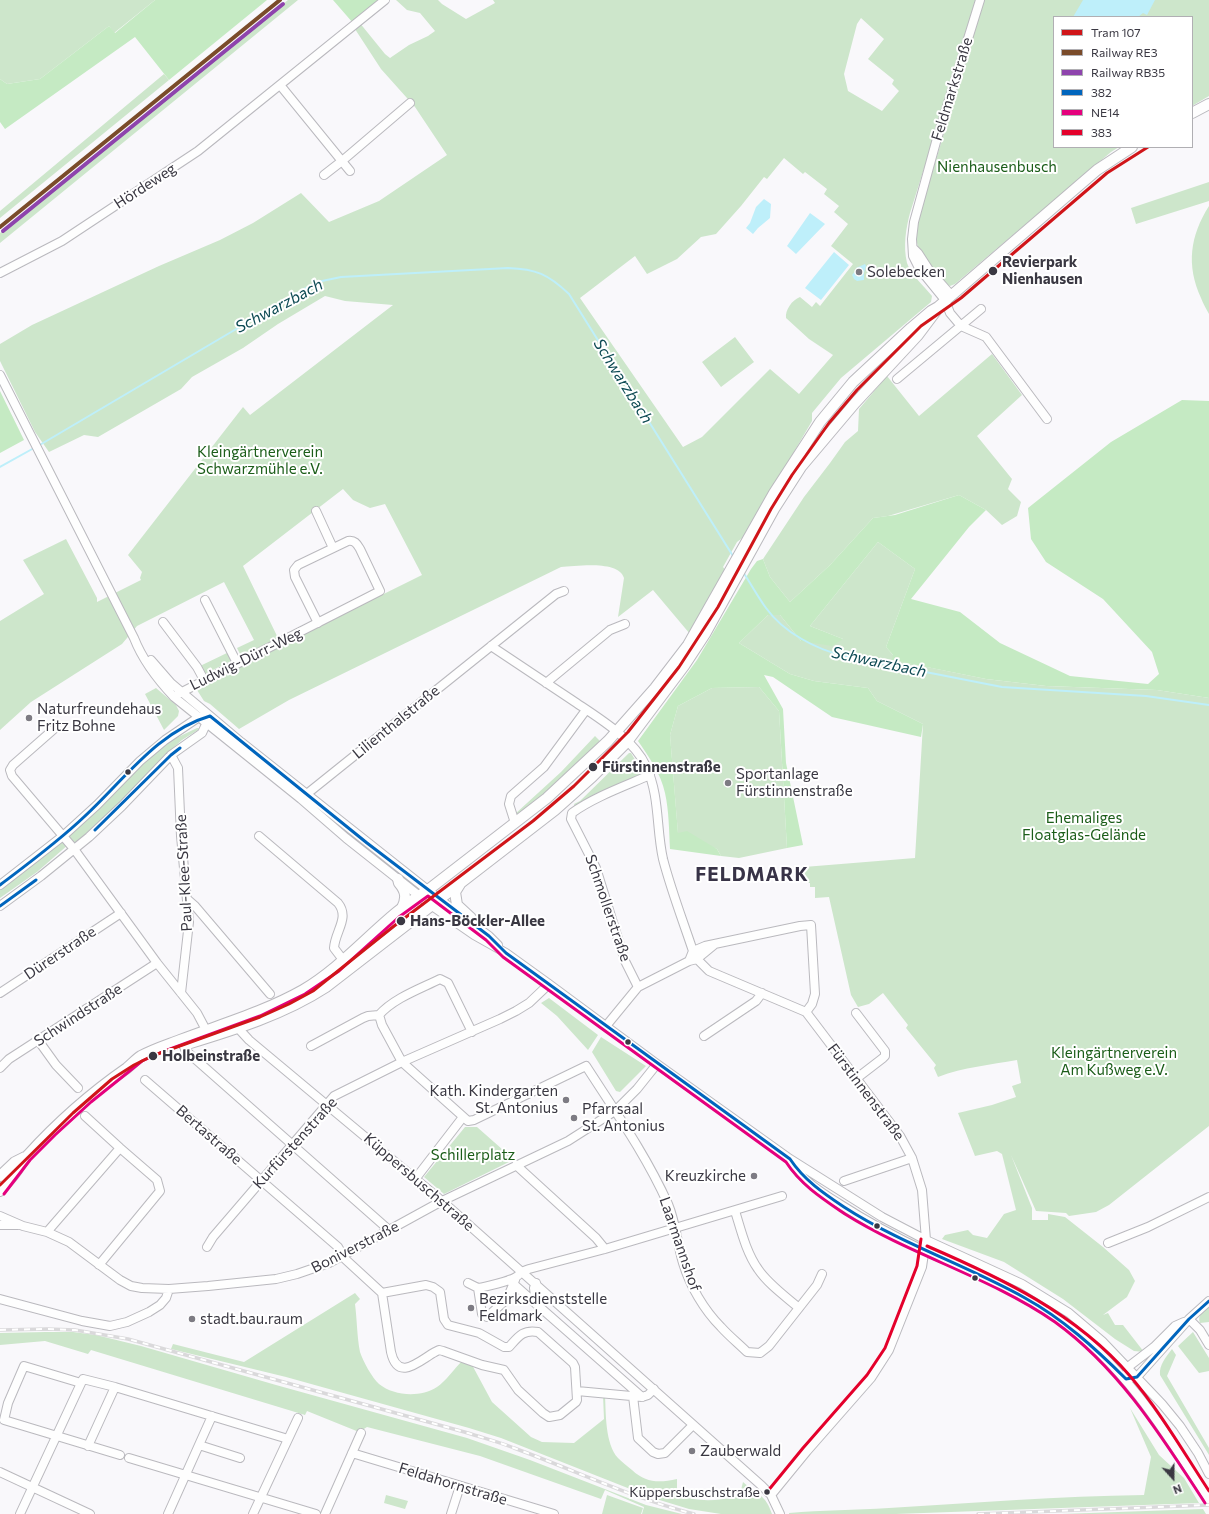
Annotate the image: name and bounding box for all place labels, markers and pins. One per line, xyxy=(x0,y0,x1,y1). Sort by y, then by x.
place label: Revierpark Nienhausen xyxy=(1002,253,1083,288)
place label: Solebecken xyxy=(867,263,945,281)
marker: Revierpark Nienhausen xyxy=(987,265,999,277)
marker: Solebecken xyxy=(854,267,864,277)
place label: Naturfreundehaus Fritz Bohne xyxy=(37,700,161,735)
marker: Naturfreundehaus Fritz Bohne xyxy=(24,713,34,723)
place label: Fürstinnenstraße xyxy=(602,758,721,776)
marker: Fürstinnenstraße xyxy=(587,761,599,773)
place label: Sportanlage Fürstinnenstraße xyxy=(736,765,853,800)
unlabelled marker xyxy=(123,767,133,777)
marker: Sportanlage Fürstinnenstraße xyxy=(723,778,733,788)
place label: Hans-Böckler-Allee xyxy=(410,912,545,930)
marker: Hans-Böckler-Allee xyxy=(395,915,407,927)
unlabelled marker xyxy=(623,1037,633,1047)
place label: Holbeinstraße xyxy=(162,1047,260,1065)
marker: Holbeinstraße xyxy=(147,1050,159,1062)
place label: Kath. Kindergarten St. Antonius xyxy=(429,1082,558,1117)
marker: Kath. Kindergarten St. Antonius xyxy=(561,1095,571,1105)
place label: Pfarrsaal St. Antonius xyxy=(582,1100,665,1135)
marker: Pfarrsaal St. Antonius xyxy=(569,1113,579,1123)
place label: Kreuzkirche xyxy=(665,1167,746,1185)
marker: Kreuzkirche xyxy=(749,1171,759,1181)
unlabelled marker xyxy=(872,1221,882,1231)
unlabelled marker xyxy=(970,1273,980,1283)
place label: Bezirksdienststelle Feldmark xyxy=(479,1290,607,1325)
marker: Bezirksdienststelle Feldmark xyxy=(466,1303,476,1313)
place label: stadt.bau.raum xyxy=(200,1310,303,1328)
marker: stadt.bau.raum xyxy=(187,1314,197,1324)
place label: Zauberwald xyxy=(700,1442,781,1460)
marker: Zauberwald xyxy=(687,1446,697,1456)
place label: Küppersbuschstraße xyxy=(629,1484,760,1500)
marker: Küppersbuschstraße xyxy=(762,1487,772,1497)

